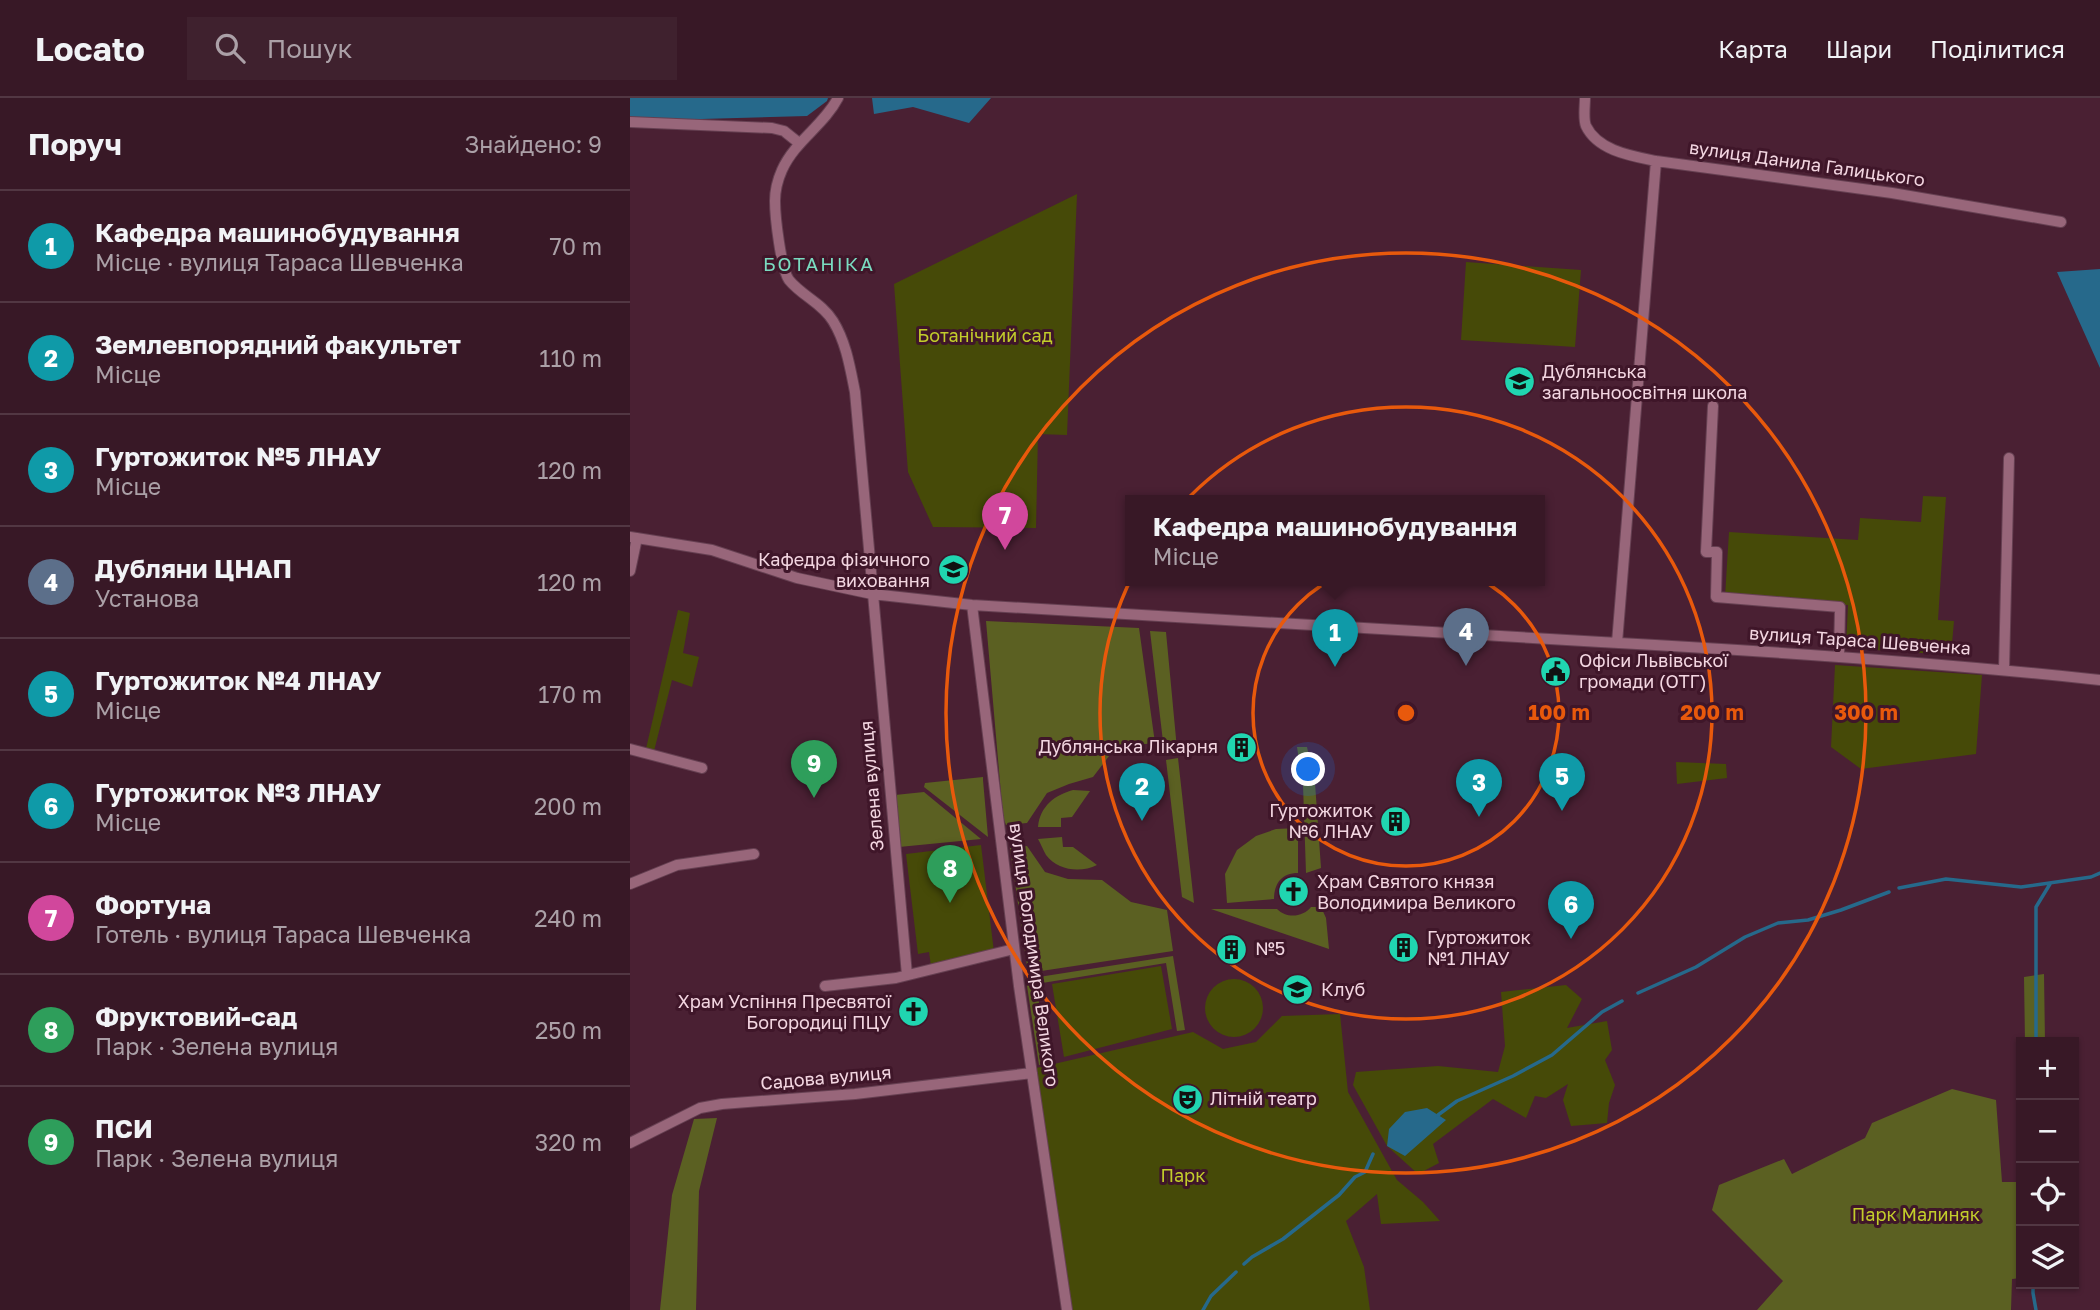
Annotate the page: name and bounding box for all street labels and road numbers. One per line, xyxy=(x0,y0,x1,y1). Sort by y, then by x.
street label: вулиця Данила Галицького xyxy=(1688,136,1926,190)
street label: вулиця Тараса Шевченка xyxy=(1748,621,1972,659)
street label: Зелена вулиця xyxy=(854,720,888,852)
street label: вулиця Володимира Великого xyxy=(1006,822,1064,1088)
street label: Садова вулиця xyxy=(759,1060,892,1094)

